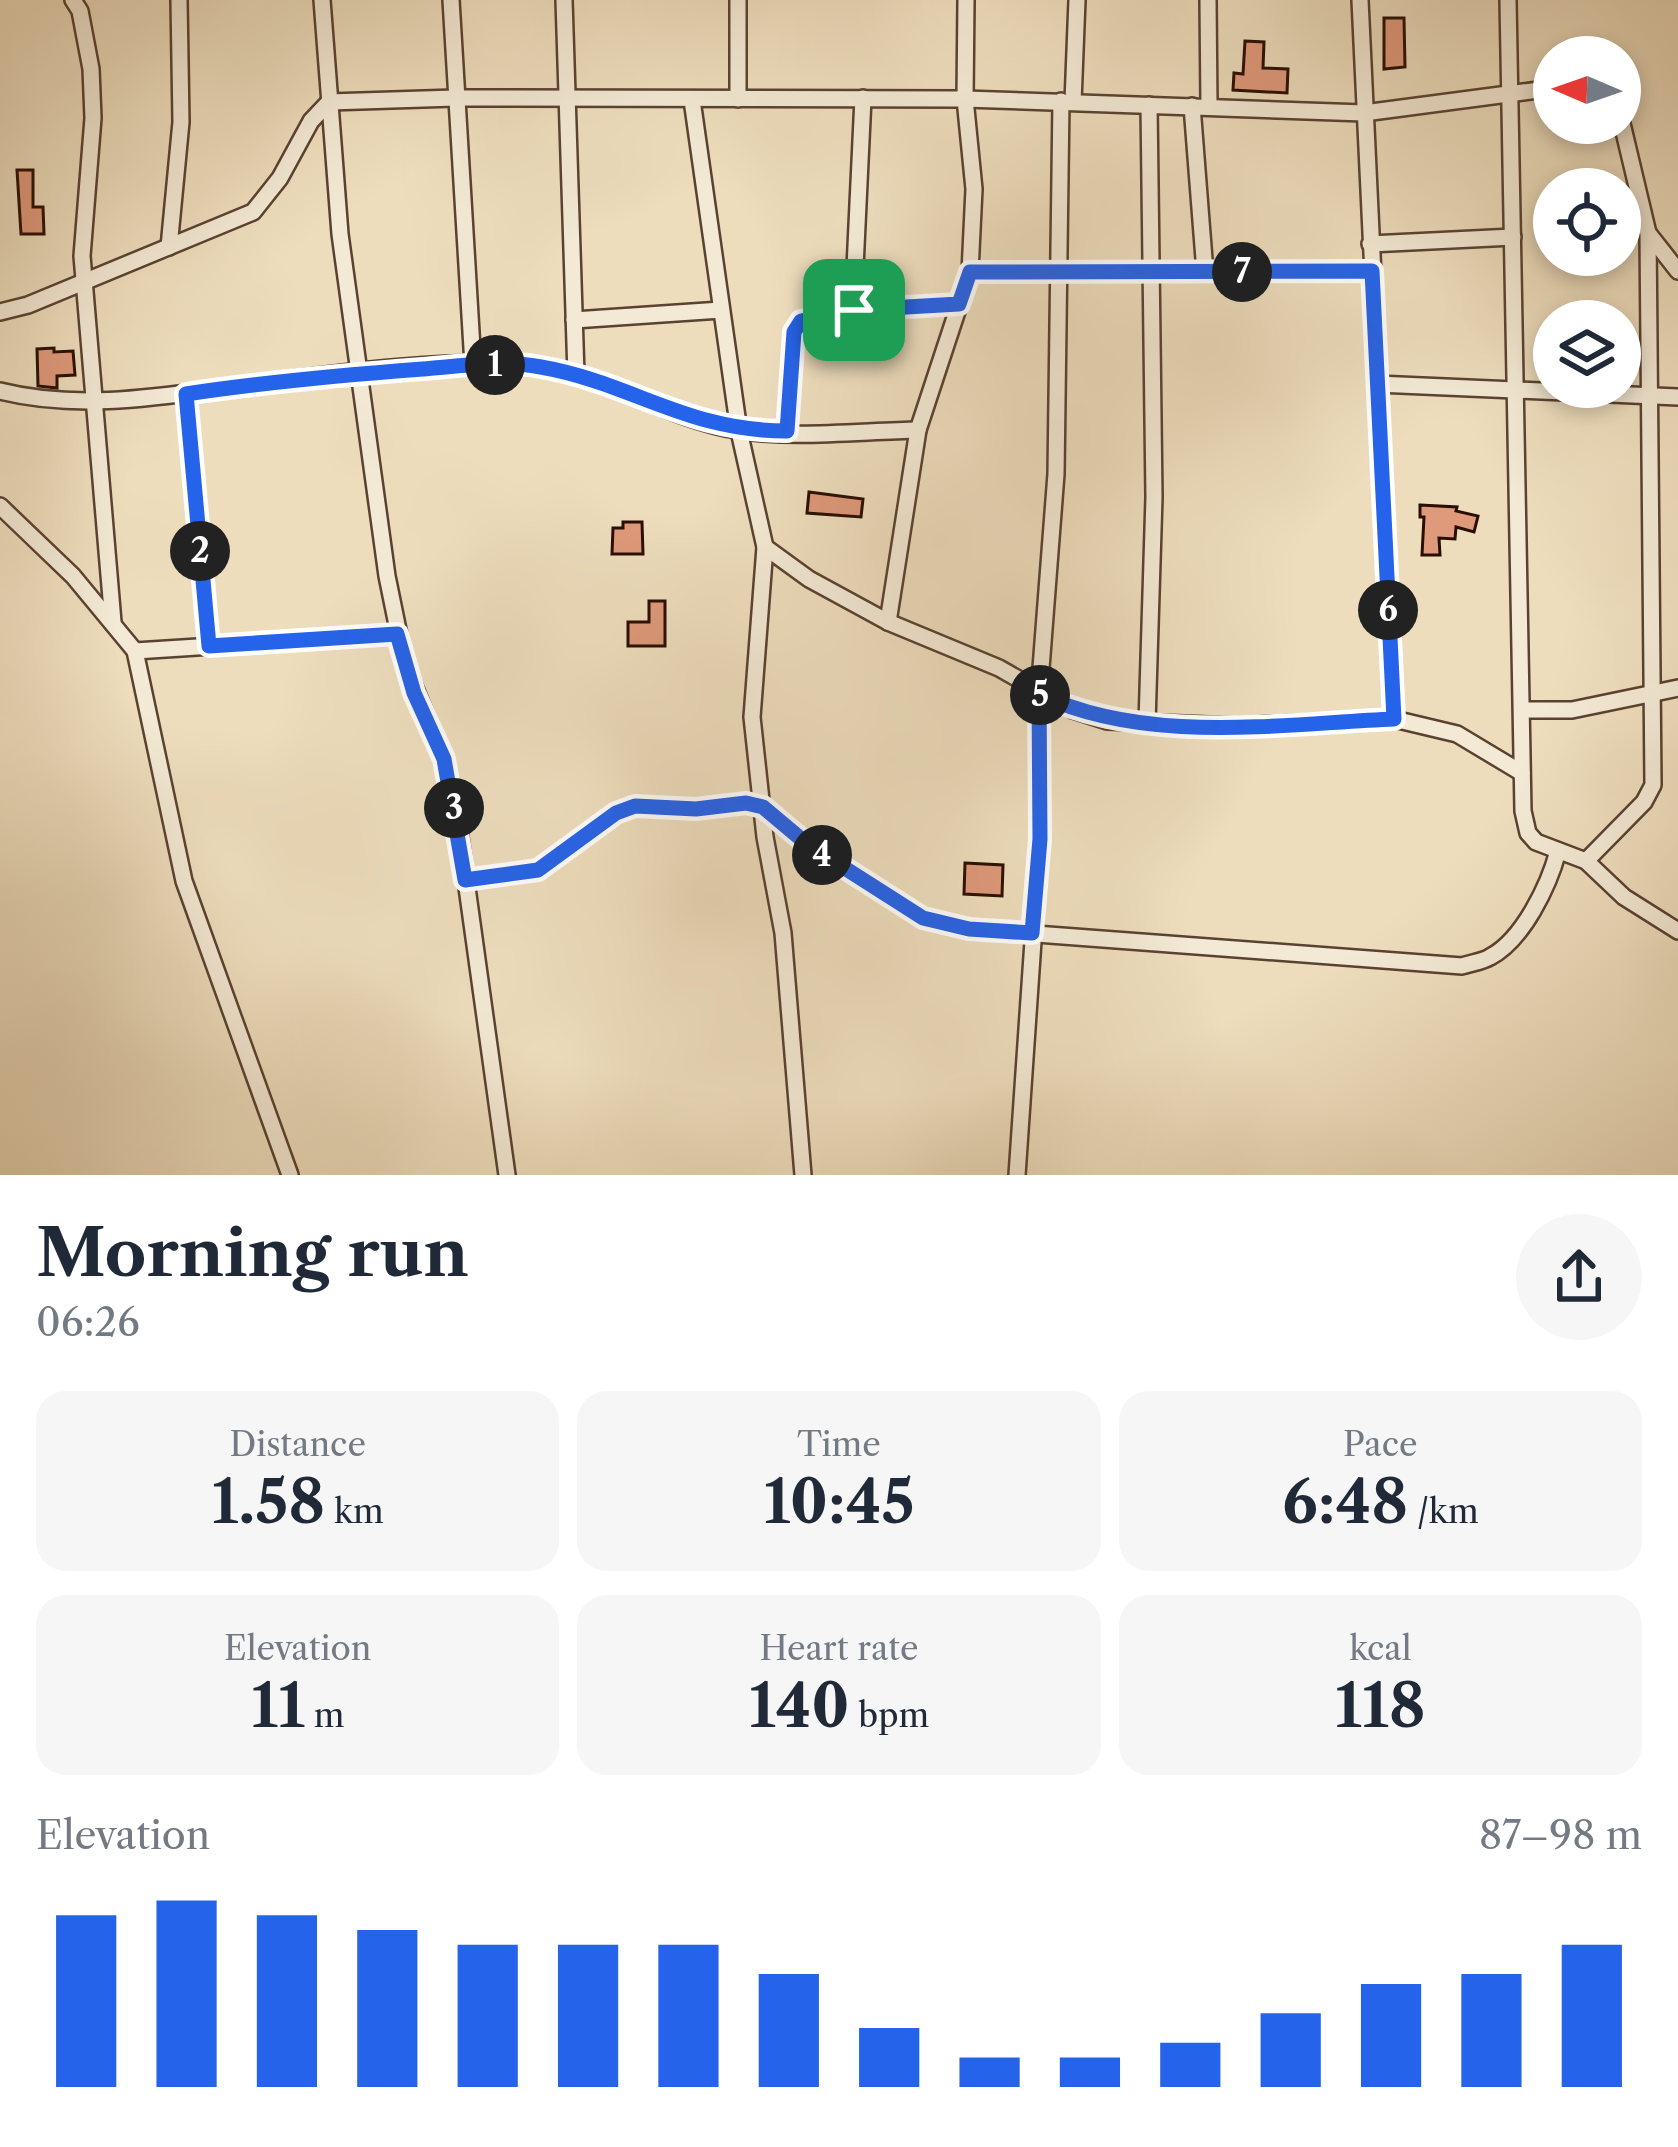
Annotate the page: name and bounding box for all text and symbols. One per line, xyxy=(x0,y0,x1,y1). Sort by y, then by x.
north arrow xyxy=(1533,36,1641,144)
map controls xyxy=(1533,36,1641,408)
button: locate xyxy=(1533,168,1641,276)
pin: 7 xyxy=(1212,242,1272,302)
text: 7 xyxy=(1233,251,1251,292)
pin xyxy=(803,259,905,361)
icon: arrive xyxy=(821,277,887,343)
button: layers xyxy=(1533,300,1641,408)
pin: 1 xyxy=(465,335,525,395)
text: 1 xyxy=(488,344,502,385)
pin: 2 xyxy=(170,521,230,581)
text: 2 xyxy=(190,530,210,571)
pin: 6 xyxy=(1358,580,1418,640)
text: 6 xyxy=(1378,589,1398,630)
pin: 5 xyxy=(1010,665,1070,725)
text: 5 xyxy=(1031,674,1049,715)
pin: 3 xyxy=(424,778,484,838)
text: 3 xyxy=(445,787,463,828)
pin: 4 xyxy=(792,825,852,885)
text: 4 xyxy=(812,834,832,875)
text: Morning run xyxy=(36,1212,469,1293)
button: share xyxy=(1516,1214,1642,1340)
text: 06:26 xyxy=(36,1298,140,1346)
text: Distance xyxy=(229,1424,366,1465)
text: Time xyxy=(797,1424,881,1465)
text: Pace xyxy=(1343,1424,1418,1465)
text: 1.58 xyxy=(212,1465,325,1539)
text: 10:45 xyxy=(763,1465,915,1539)
text: 6:48 xyxy=(1282,1465,1408,1539)
text: km xyxy=(325,1491,384,1532)
text: /km xyxy=(1408,1491,1479,1532)
text: Elevation xyxy=(224,1628,371,1669)
text: Heart rate xyxy=(759,1628,919,1669)
text: kcal xyxy=(1349,1628,1411,1669)
text: 11 xyxy=(251,1669,305,1743)
text: 140 xyxy=(749,1669,849,1743)
text: 118 xyxy=(1335,1669,1426,1743)
text: m xyxy=(305,1695,344,1736)
text: bpm xyxy=(849,1695,929,1736)
text: Elevation xyxy=(36,1811,210,1859)
text: 87–98 m xyxy=(1479,1811,1642,1859)

